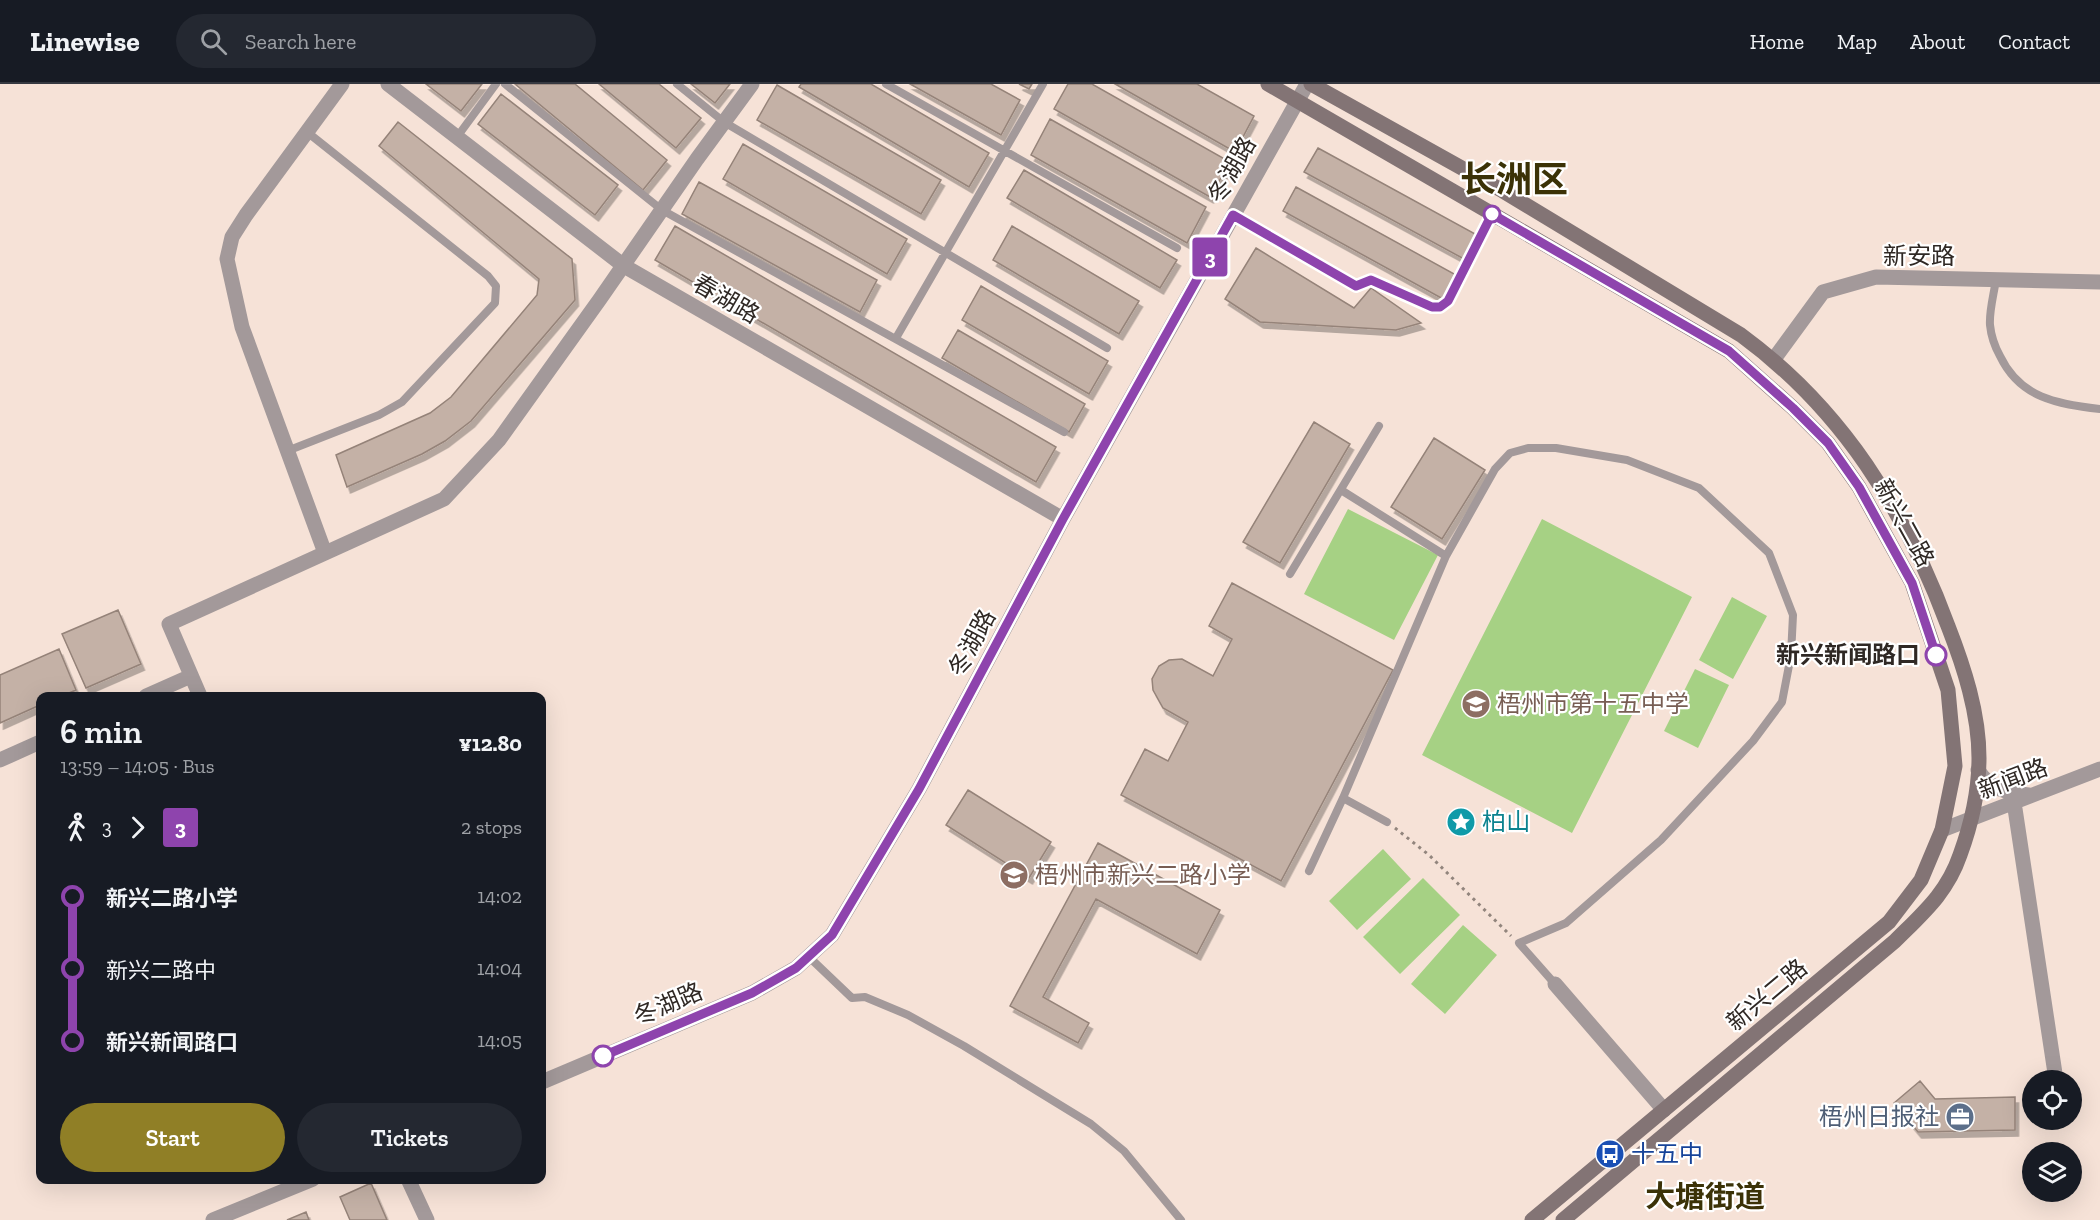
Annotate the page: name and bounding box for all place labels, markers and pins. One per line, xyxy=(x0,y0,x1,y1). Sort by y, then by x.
unlabelled marker xyxy=(1483,205,1501,223)
place label: 新兴新闻路口 xyxy=(1776,640,1920,669)
marker: 新兴新闻路口 xyxy=(1925,644,1947,666)
school or university icon: 梧州市第十五中学 xyxy=(1460,688,1492,720)
place label: 梧州市第十五中学 xyxy=(1497,689,1689,718)
place icon: 柏山 xyxy=(1445,806,1477,838)
place label: 柏山 xyxy=(1482,807,1530,836)
school or university icon: 梧州市新兴二路小学 xyxy=(998,859,1030,891)
place label: 梧州市新兴二路小学 xyxy=(1035,860,1251,889)
unlabelled marker xyxy=(592,1045,614,1067)
office icon: 梧州日报社 xyxy=(1944,1101,1976,1133)
place label: 梧州日报社 xyxy=(1819,1102,1939,1131)
bus stop icon: 十五中 xyxy=(1594,1138,1626,1170)
place label: 十五中 xyxy=(1631,1139,1703,1168)

